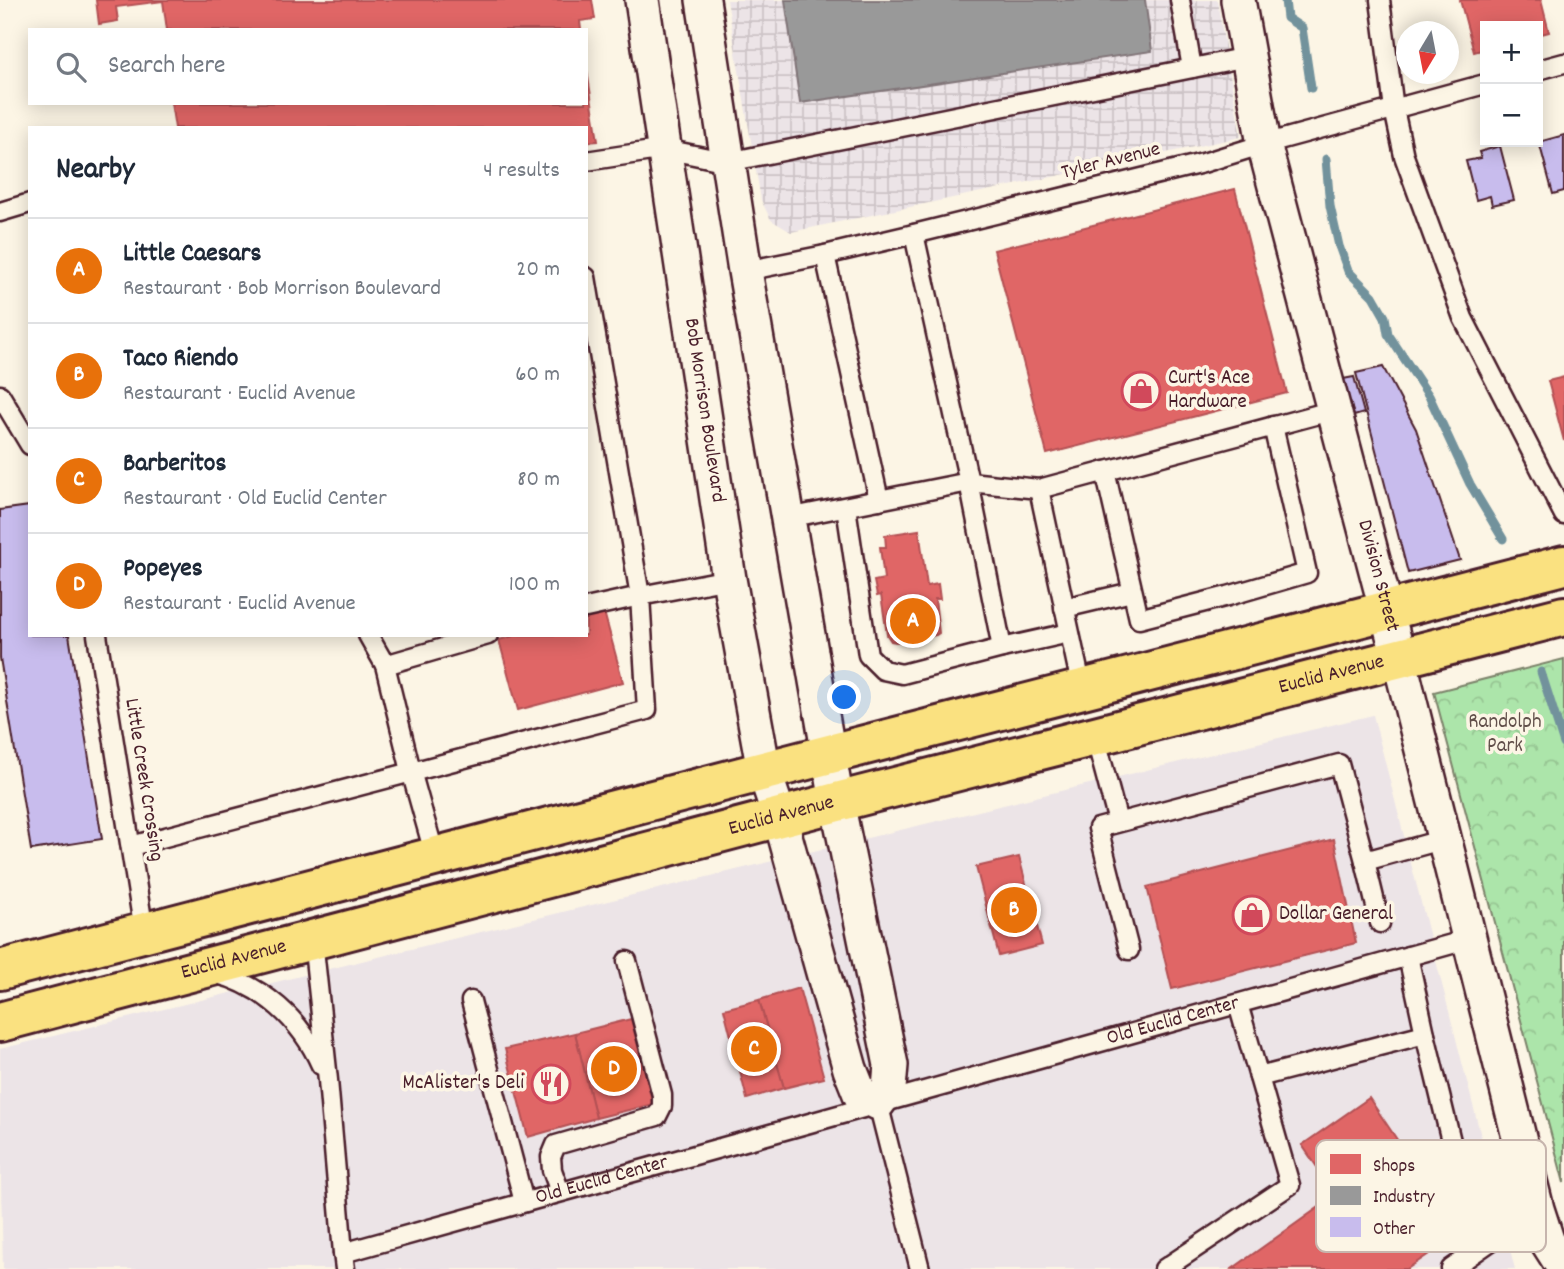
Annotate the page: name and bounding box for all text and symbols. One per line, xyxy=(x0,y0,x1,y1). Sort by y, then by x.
north arrow xyxy=(1396,21,1459,84)
map controls xyxy=(1480,21,1543,147)
button: + xyxy=(1480,21,1543,84)
search box xyxy=(28,28,588,105)
icon: search xyxy=(52,48,90,86)
text: Search here xyxy=(108,48,226,85)
button: − xyxy=(1480,84,1543,147)
street label: Tyler Avenue xyxy=(1058,135,1164,189)
text: Nearby xyxy=(56,150,134,193)
text: 4 results xyxy=(483,155,560,188)
text: Little Caesars xyxy=(123,236,261,273)
text: A xyxy=(73,254,85,287)
text: 20 m xyxy=(516,254,560,287)
text: Restaurant · Bob Morrison Boulevard xyxy=(123,273,441,306)
street label: Bob Morrison Boulevard xyxy=(675,316,732,505)
text: Taco Riendo xyxy=(123,341,238,378)
text: B xyxy=(74,359,84,392)
text: 60 m xyxy=(515,359,560,392)
place label: Curt's Ace Hardware xyxy=(1168,364,1250,418)
shop icon: Curt's Ace Hardware xyxy=(1120,370,1162,412)
text: Restaurant · Euclid Avenue xyxy=(123,378,356,411)
text: Barberitos xyxy=(123,446,226,483)
text: C xyxy=(73,464,85,497)
text: 80 m xyxy=(517,464,560,497)
text: Restaurant · Old Euclid Center xyxy=(123,483,387,516)
street label: Division Street xyxy=(1348,517,1407,636)
text: Popeyes xyxy=(123,551,203,588)
text: D xyxy=(73,569,85,602)
text: 100 m xyxy=(509,569,560,602)
text: Restaurant · Euclid Avenue xyxy=(123,588,356,621)
pin: A xyxy=(890,595,936,647)
street label: Euclid Avenue xyxy=(1276,648,1388,703)
your location xyxy=(827,680,861,714)
street label: Little Creek Crossing xyxy=(115,696,171,864)
park label: Randolph Park xyxy=(1468,708,1542,762)
street label: Euclid Avenue xyxy=(725,788,838,845)
pin: B xyxy=(991,884,1037,936)
shop icon: Dollar General xyxy=(1231,894,1273,936)
place label: Dollar General xyxy=(1279,900,1393,930)
street label: Euclid Avenue xyxy=(178,932,290,989)
street label: Old Euclid Center xyxy=(1104,989,1243,1054)
pin: C xyxy=(731,1023,777,1075)
pin: D xyxy=(591,1043,637,1095)
restaurant icon: McAlister's Deli xyxy=(530,1063,572,1105)
place label: McAlister's Deli xyxy=(403,1069,524,1099)
legend xyxy=(1316,1140,1546,1252)
street label: Old Euclid Center xyxy=(532,1148,672,1214)
text: Shops xyxy=(1373,1154,1415,1181)
text: Industry xyxy=(1373,1185,1435,1212)
text: Other xyxy=(1373,1217,1415,1244)

